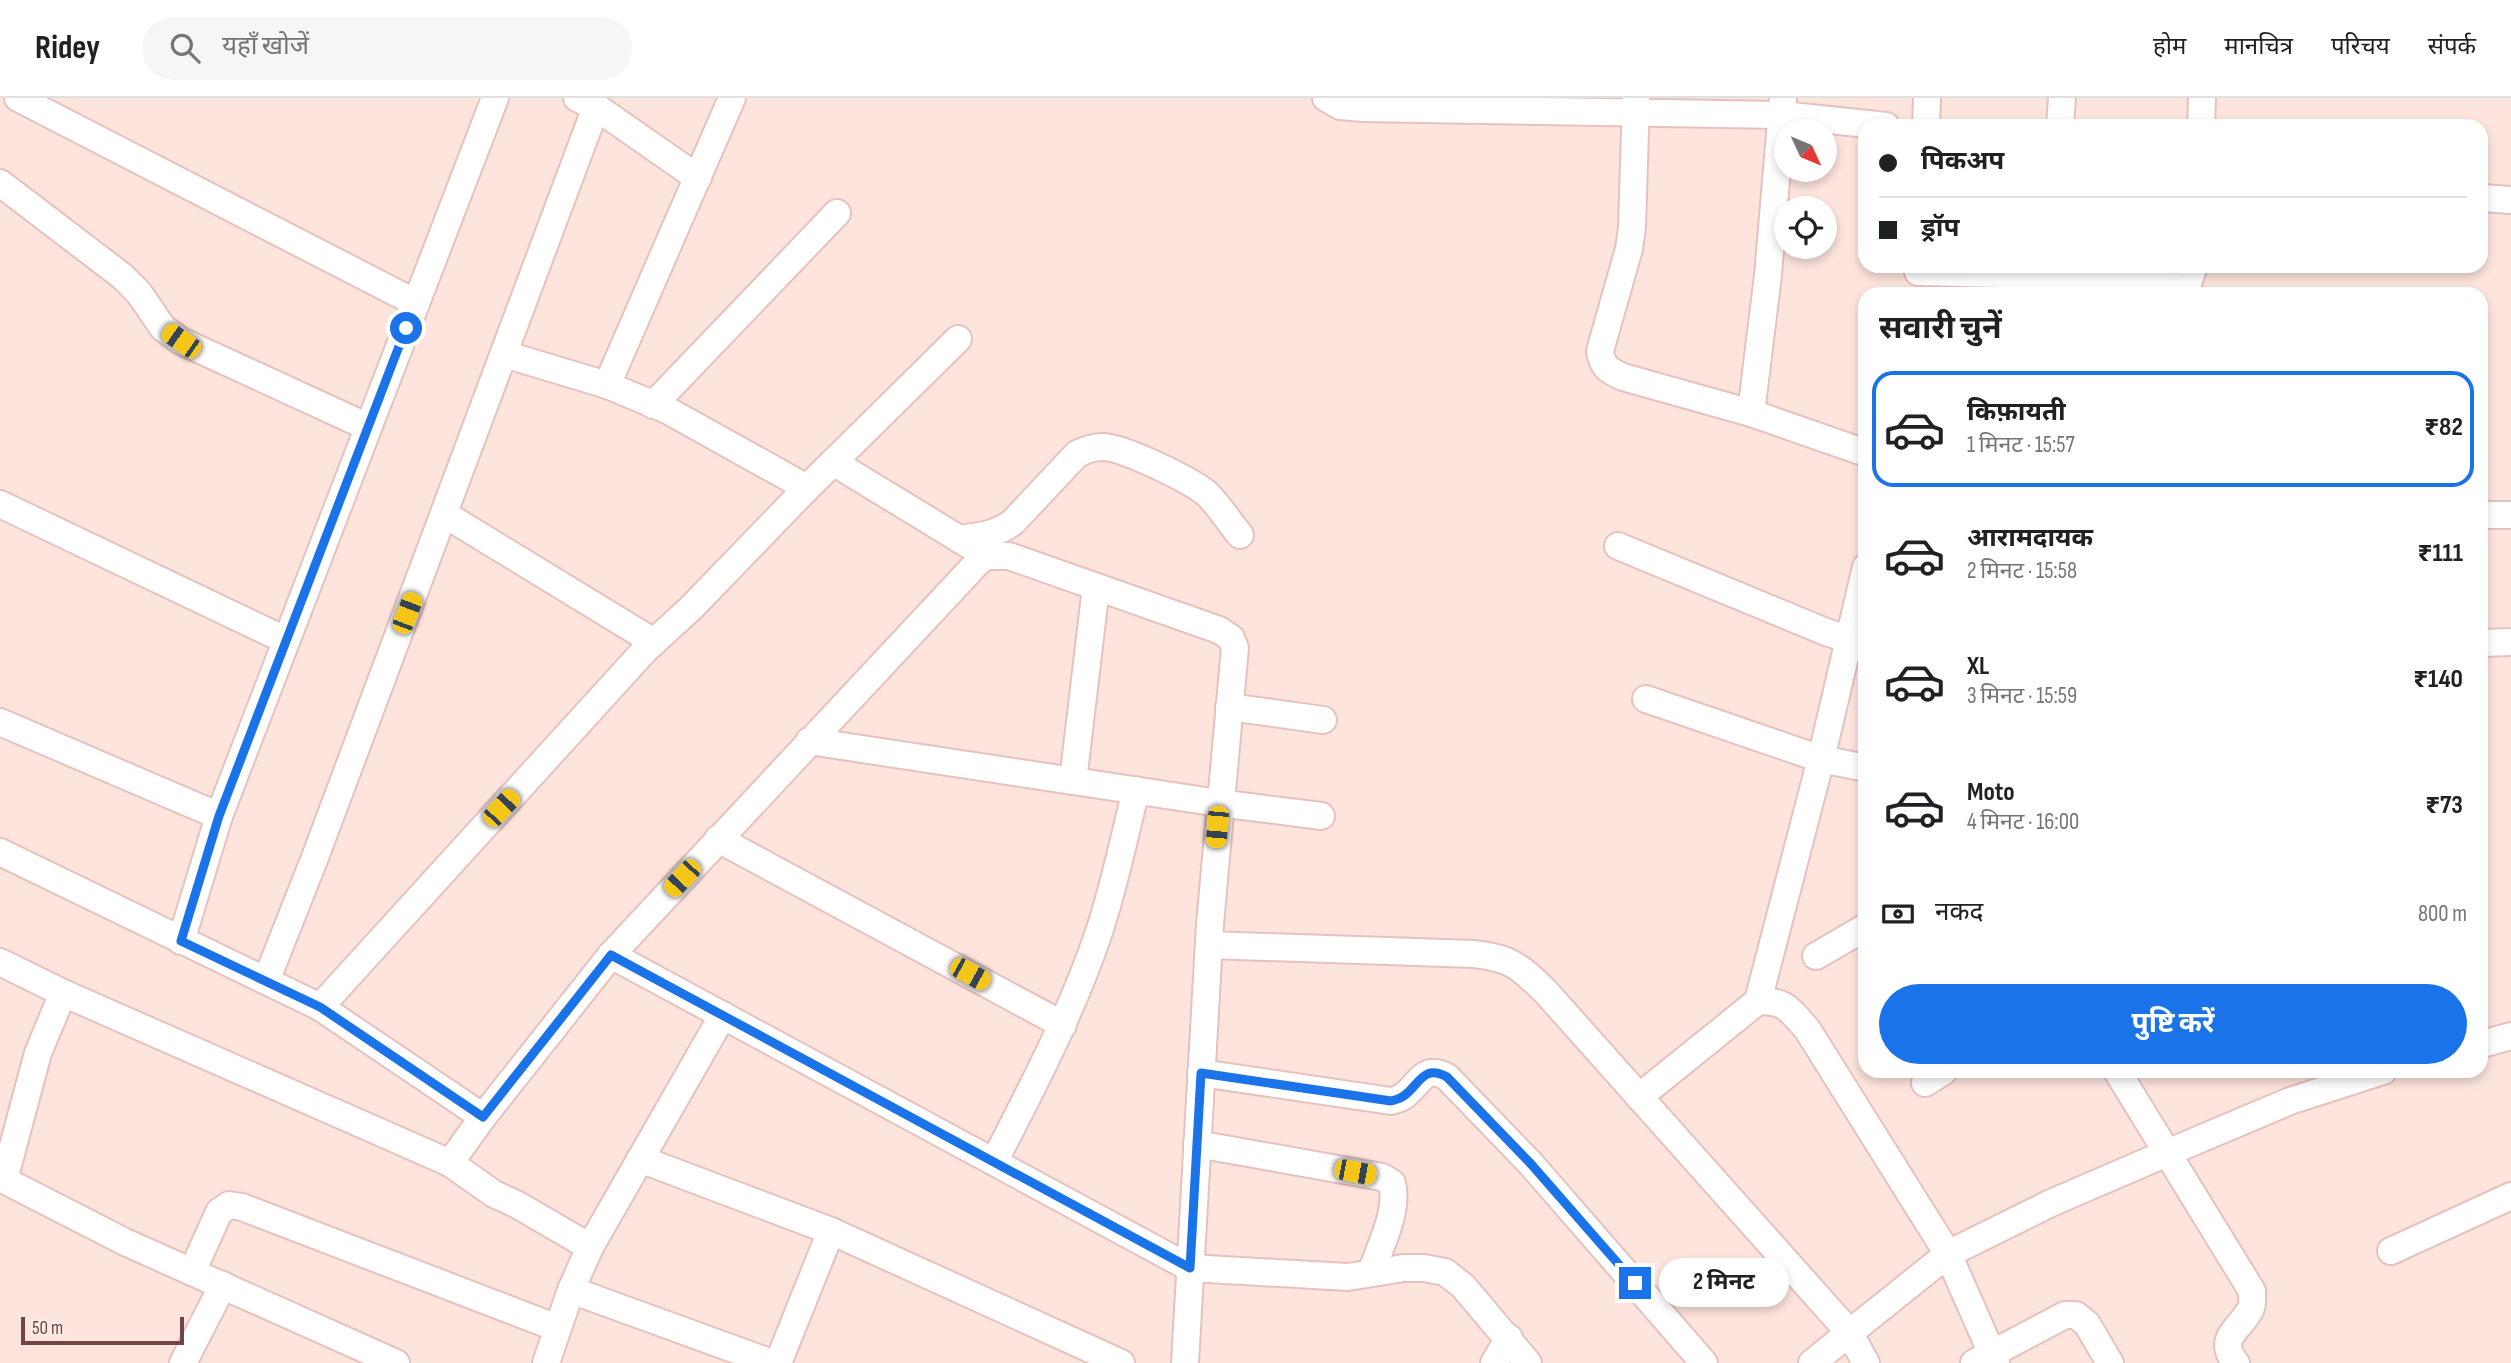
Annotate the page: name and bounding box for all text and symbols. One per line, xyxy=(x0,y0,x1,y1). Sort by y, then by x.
search box xyxy=(142,17,632,80)
text: Ridey xyxy=(35,28,100,68)
icon: search xyxy=(166,29,204,67)
text: यहाँ खोजें xyxy=(222,31,309,62)
text: होम xyxy=(2153,32,2186,61)
text: मानचित्र xyxy=(2224,32,2293,61)
text: परिचय xyxy=(2331,32,2390,61)
text: संपर्क xyxy=(2428,32,2476,61)
north arrow xyxy=(1774,119,1838,182)
map controls xyxy=(1774,119,1837,259)
text: पिकअप xyxy=(1921,146,2004,177)
button: locate xyxy=(1774,196,1837,259)
text: ड्रॉप xyxy=(1921,213,1959,244)
text: सवारी चुनें xyxy=(1879,309,2002,348)
route start xyxy=(390,312,422,344)
car xyxy=(158,320,205,362)
text: किफ़ायती xyxy=(1967,397,2066,428)
icon: car xyxy=(1883,398,1946,461)
text: ₹82 xyxy=(2424,412,2463,443)
text: 1 मिनट · 15:57 xyxy=(1967,431,2075,459)
text: आरामदायक xyxy=(1967,523,2093,554)
icon: car xyxy=(1883,524,1946,587)
text: ₹111 xyxy=(2418,538,2463,569)
text: 2 मिनट · 15:58 xyxy=(1967,557,2077,585)
car xyxy=(390,590,425,636)
icon: car xyxy=(1883,650,1946,713)
text: XL xyxy=(1967,651,1989,682)
text: ₹140 xyxy=(2413,664,2463,695)
text: 3 मिनट · 15:59 xyxy=(1967,682,2077,710)
icon: car xyxy=(1883,776,1946,839)
text: Moto xyxy=(1967,777,2015,808)
car xyxy=(479,785,524,831)
text: ₹73 xyxy=(2425,790,2463,821)
car xyxy=(1205,805,1230,849)
text: 4 मिनट · 16:00 xyxy=(1967,808,2079,836)
car xyxy=(660,855,705,901)
icon: cash xyxy=(1879,895,1917,933)
text: नकद xyxy=(1935,897,1983,928)
text: 800 m xyxy=(2418,900,2467,928)
car xyxy=(947,955,994,993)
button: पुष्टि करें xyxy=(1879,984,2467,1064)
car xyxy=(1333,1158,1378,1186)
callout: 2 मिनट xyxy=(1660,1258,1789,1308)
route end xyxy=(1619,1267,1651,1299)
text: 2 मिनट xyxy=(1693,1268,1755,1296)
scale bar xyxy=(21,1314,184,1346)
text: 50 m xyxy=(32,1317,63,1340)

